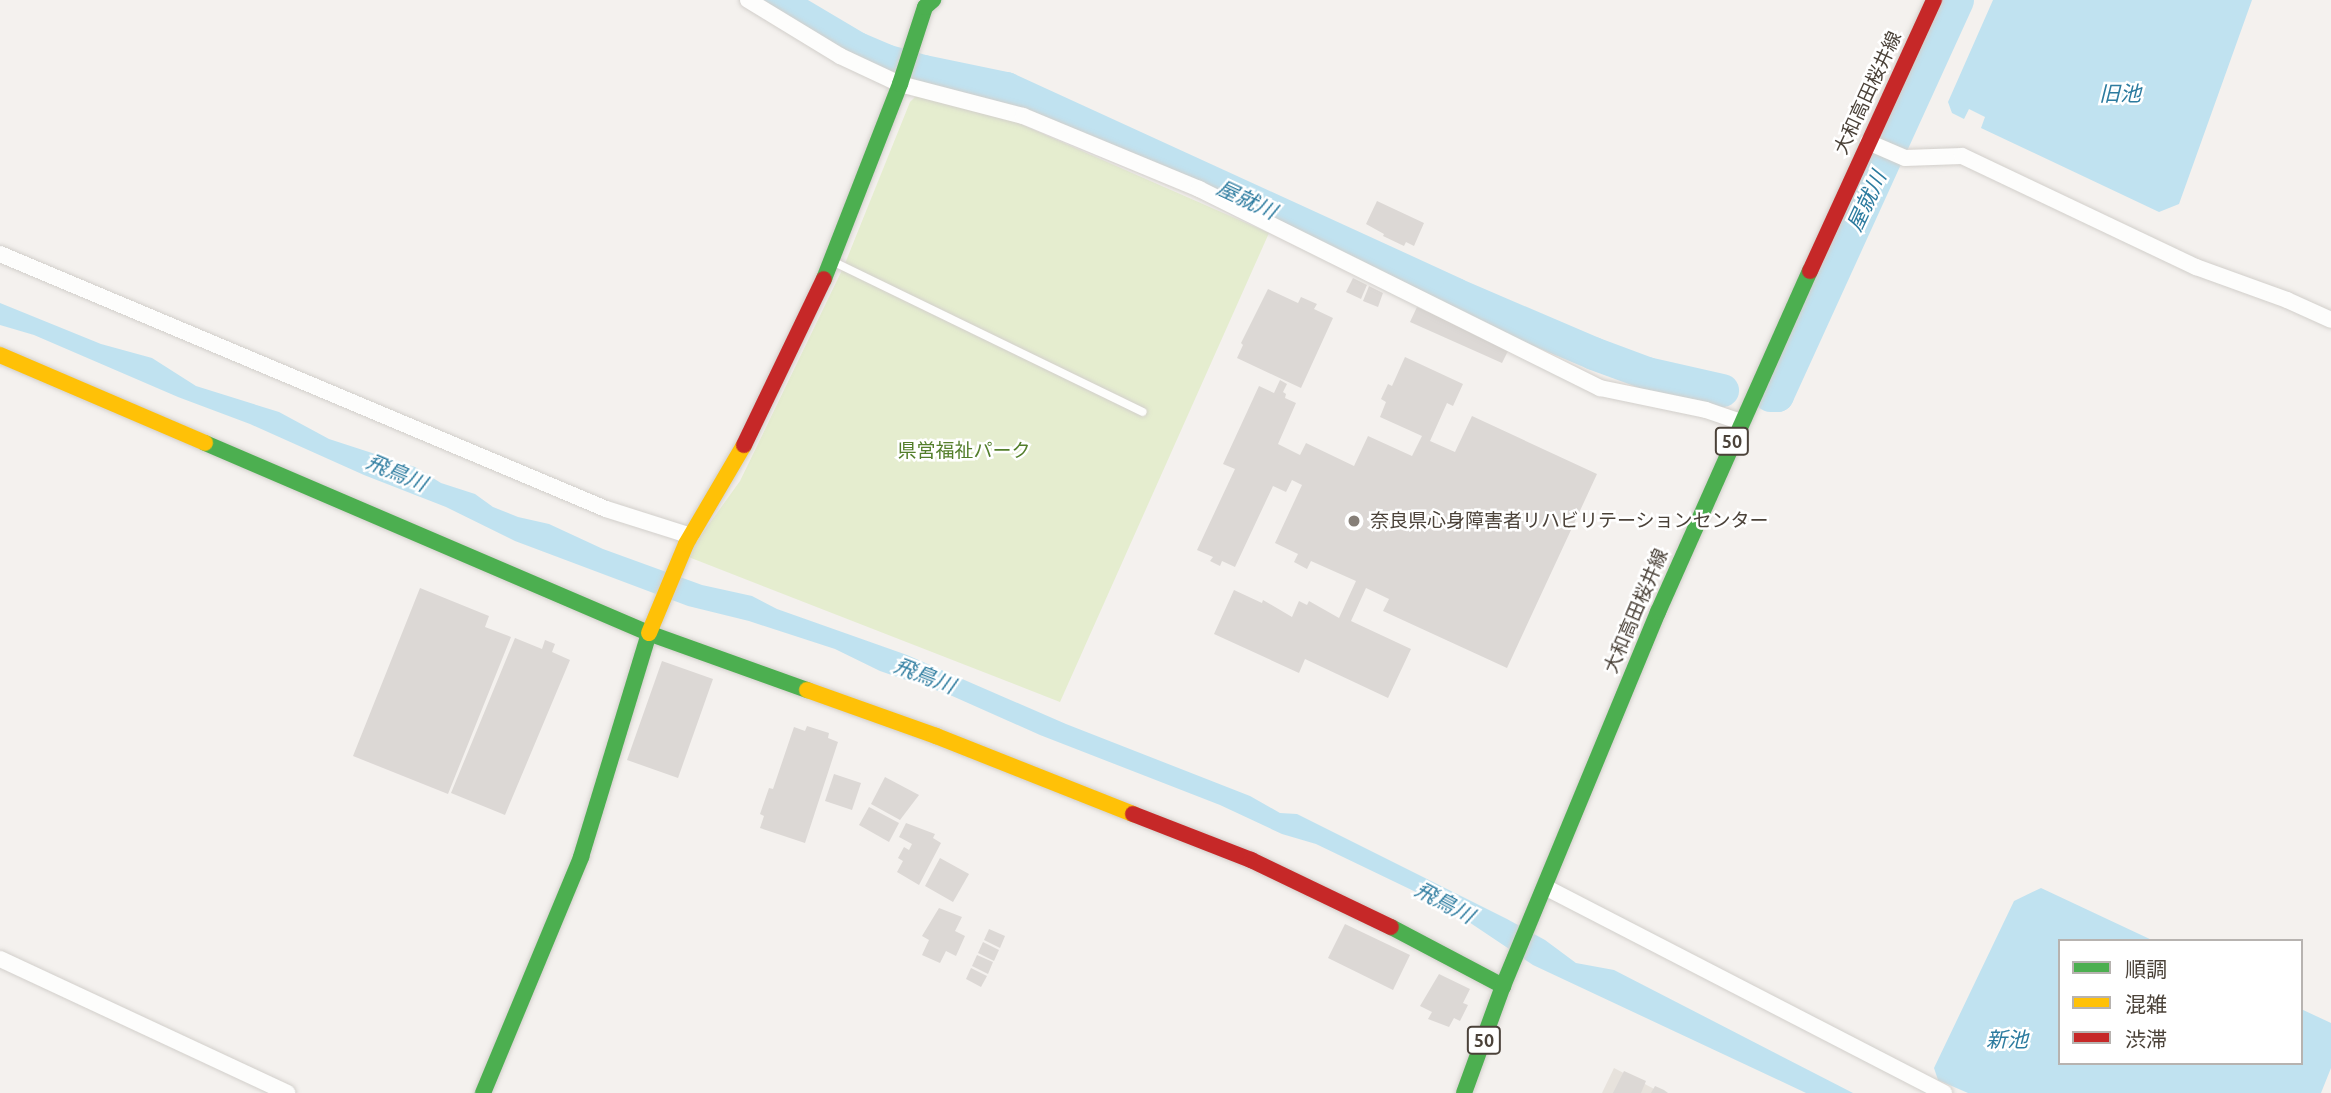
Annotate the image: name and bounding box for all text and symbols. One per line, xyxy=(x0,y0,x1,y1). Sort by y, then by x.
street label: 大和高田桜井線 xyxy=(1830,28,1906,158)
water label: 旧池 xyxy=(2099,80,2141,106)
water label: 屋就川 xyxy=(1841,167,1891,235)
water label: 屋就川 xyxy=(1213,174,1281,224)
road number: 50 xyxy=(1714,426,1750,456)
park label: 県営福祉パーク xyxy=(898,440,1030,462)
water label: 飛鳥川 xyxy=(363,448,431,496)
place label: 奈良県心身障害者リハビリテーションセンター xyxy=(1370,510,1769,532)
marker: 奈良県心身障害者リハビリテーションセンター xyxy=(1344,511,1364,531)
street label: 大和高田桜井線 xyxy=(1600,545,1672,677)
water label: 飛鳥川 xyxy=(891,652,959,698)
water label: 飛鳥川 xyxy=(1411,876,1479,928)
legend xyxy=(2058,939,2303,1065)
text: 順調 xyxy=(2125,957,2167,981)
text: 混雑 xyxy=(2125,992,2167,1016)
road number: 50 xyxy=(1466,1026,1502,1055)
water label: 新池 xyxy=(1986,1026,2028,1052)
text: 渋滞 xyxy=(2125,1027,2167,1051)

